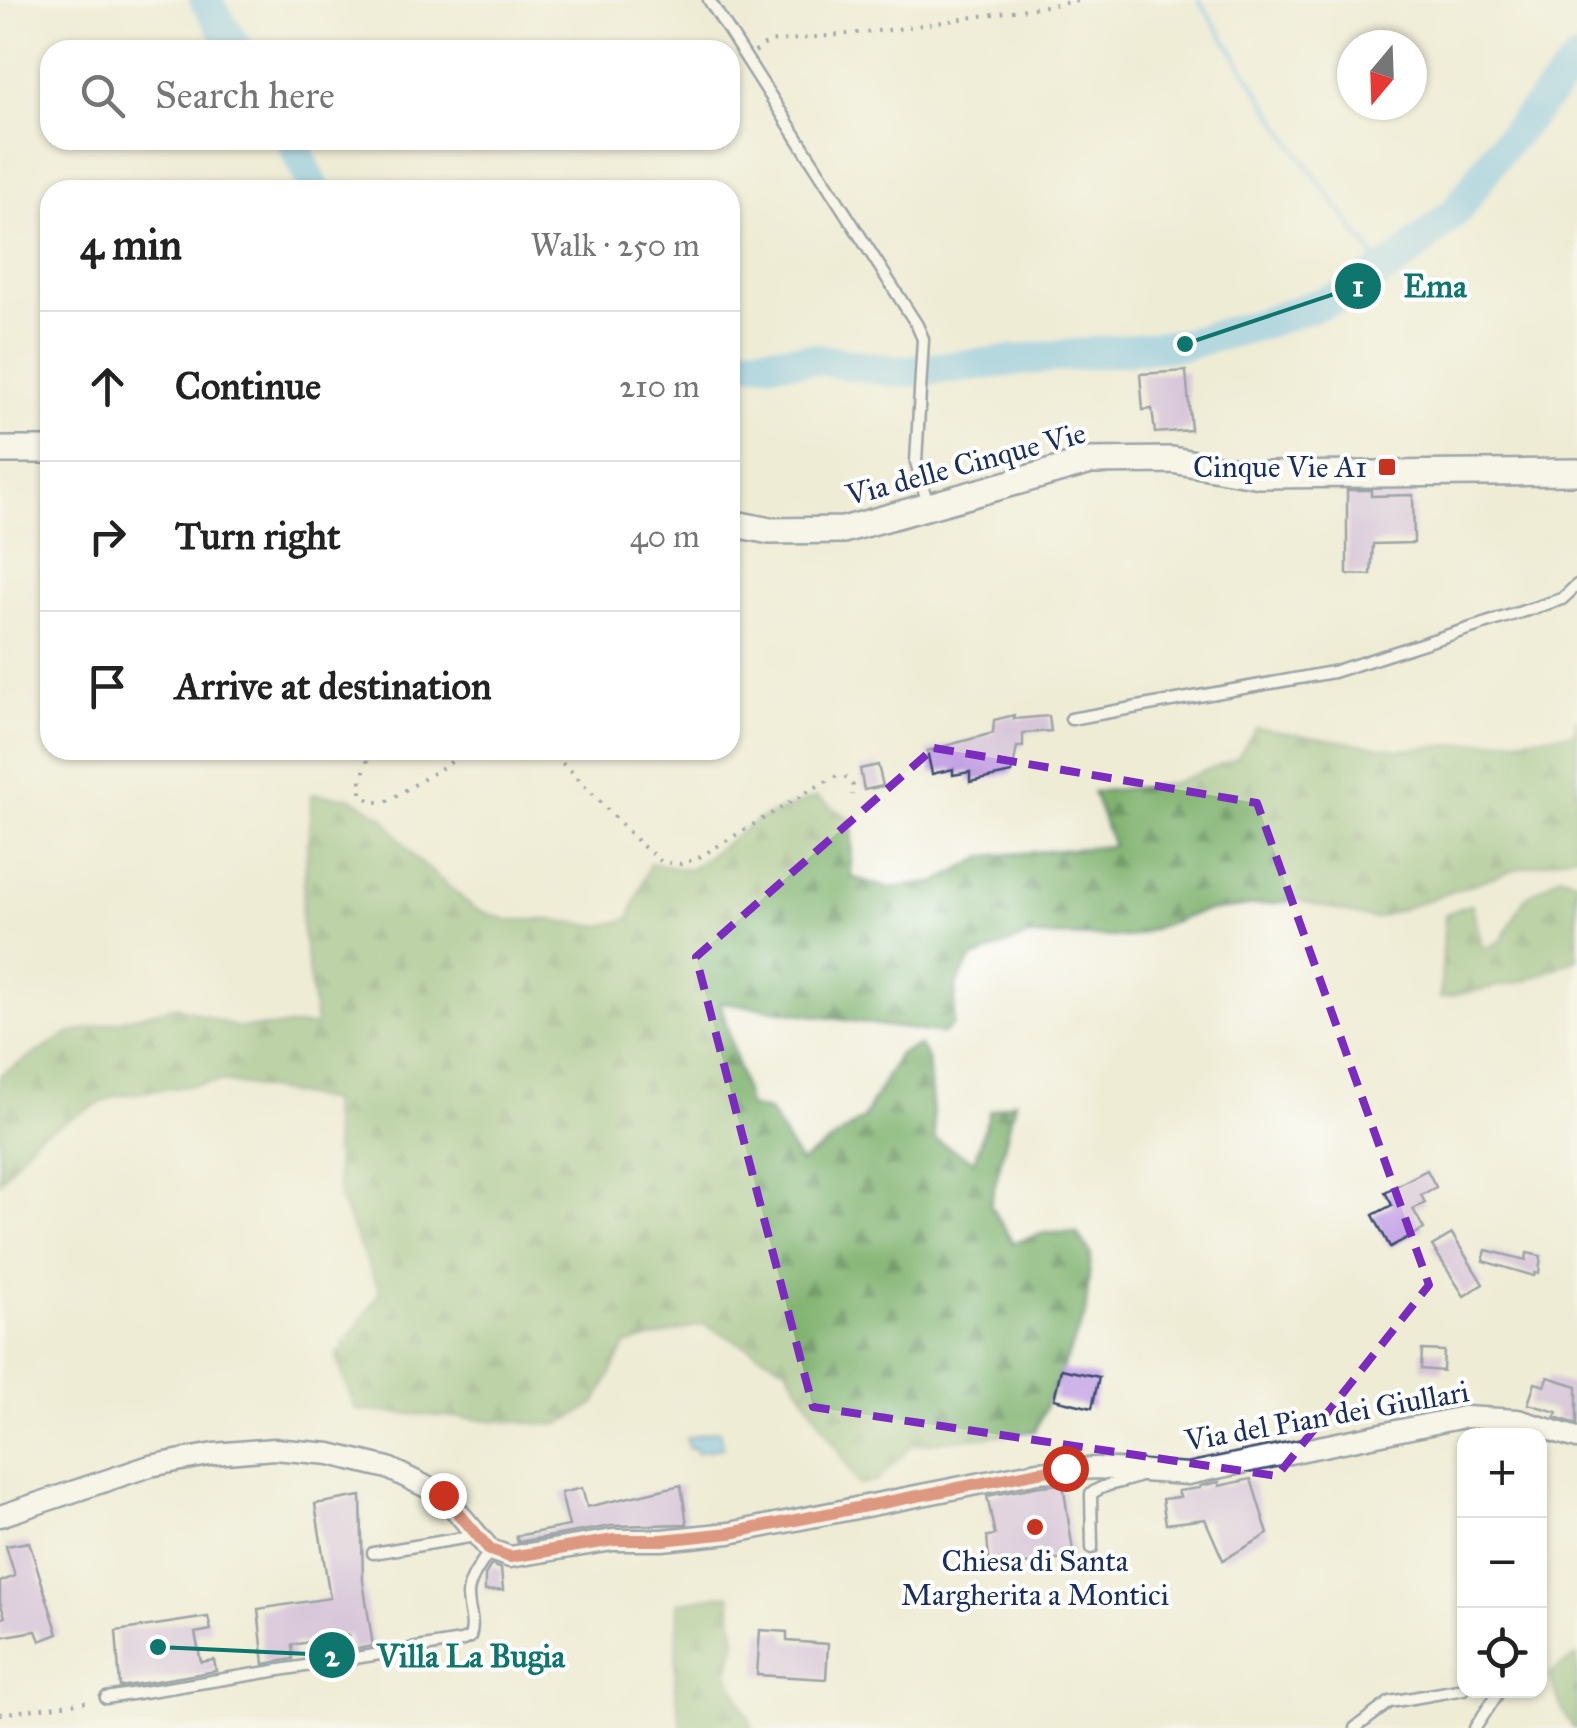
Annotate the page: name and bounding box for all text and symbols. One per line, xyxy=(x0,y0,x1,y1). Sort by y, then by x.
north arrow xyxy=(1337,30,1427,120)
search box xyxy=(40,40,740,150)
icon: search xyxy=(75,68,130,123)
text: Search here xyxy=(155,72,335,118)
text: 4 min xyxy=(80,219,182,271)
text: Walk · 250 m xyxy=(531,226,700,265)
callout: Ema xyxy=(1333,255,1486,317)
text: Ema xyxy=(1403,267,1468,306)
text: 1 xyxy=(1352,268,1364,304)
icon: ahead xyxy=(80,359,135,414)
text: Continue xyxy=(175,363,321,409)
text: 210 m xyxy=(619,367,700,406)
street label: Via delle Cinque Vie xyxy=(841,415,1090,514)
place label: Cinque Vie A1 xyxy=(1193,449,1367,485)
marker: Cinque Vie A1 xyxy=(1376,456,1398,478)
icon: right xyxy=(80,509,135,564)
text: Turn right xyxy=(175,513,341,559)
text: 40 m xyxy=(630,517,700,556)
icon: arrive xyxy=(80,659,135,714)
text: Arrive at destination xyxy=(175,663,492,709)
street label: Via del Pian dei Giullari xyxy=(1181,1373,1472,1459)
map controls xyxy=(1457,1428,1547,1698)
button: + xyxy=(1457,1428,1547,1518)
route start xyxy=(1043,1446,1089,1492)
route end xyxy=(421,1473,467,1519)
marker: Chiesa di Santa Margherita a Montici xyxy=(1024,1516,1046,1538)
button: − xyxy=(1457,1518,1547,1608)
place label: Chiesa di Santa Margherita a Montici xyxy=(901,1543,1169,1613)
button: locate xyxy=(1457,1608,1547,1698)
callout: Villa La Bugia xyxy=(307,1624,585,1686)
text: Villa La Bugia xyxy=(376,1637,567,1676)
text: 2 xyxy=(325,1638,341,1674)

